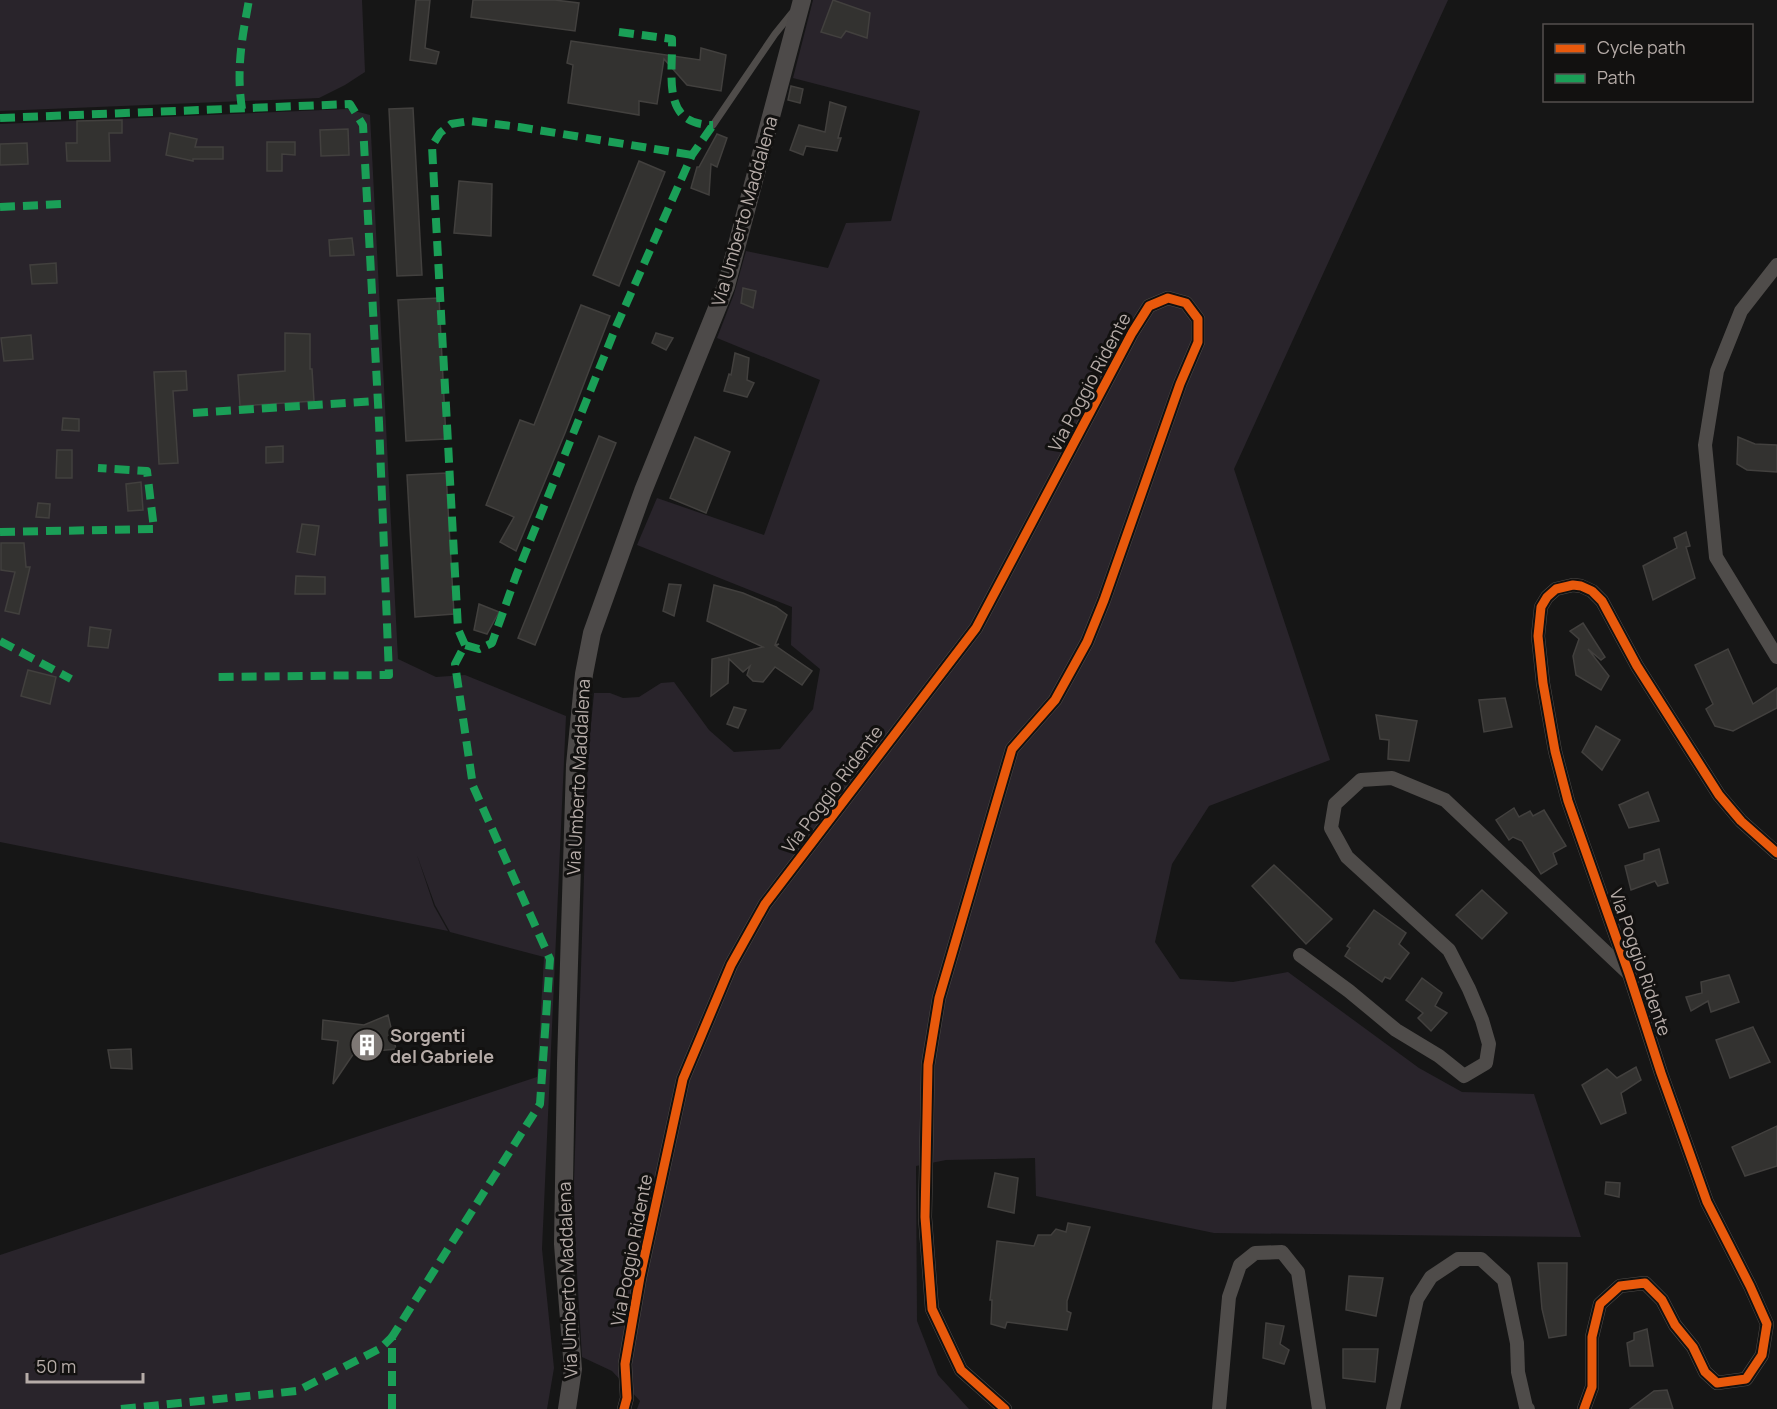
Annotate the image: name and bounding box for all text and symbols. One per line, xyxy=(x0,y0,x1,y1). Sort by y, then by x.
legend xyxy=(1543,24,1753,102)
text: Cycle path xyxy=(1597,35,1686,59)
text: Path xyxy=(1597,65,1635,89)
street label: Via Umberto Maddalena xyxy=(705,113,783,309)
street label: Via Poggio Ridente xyxy=(1042,308,1136,456)
street label: Via Umberto Maddalena xyxy=(561,678,595,876)
street label: Via Poggio Ridente xyxy=(776,720,888,858)
street label: Via Poggio Ridente xyxy=(1605,885,1677,1039)
place label: Sorgenti del Gabriele xyxy=(390,1023,494,1068)
building icon: Sorgenti del Gabriele xyxy=(349,1027,385,1063)
street label: Via Poggio Ridente xyxy=(605,1172,657,1328)
street label: Via Umberto Maddalena xyxy=(552,1181,582,1379)
scale bar xyxy=(27,1346,142,1384)
text: 50 m xyxy=(36,1354,76,1378)

